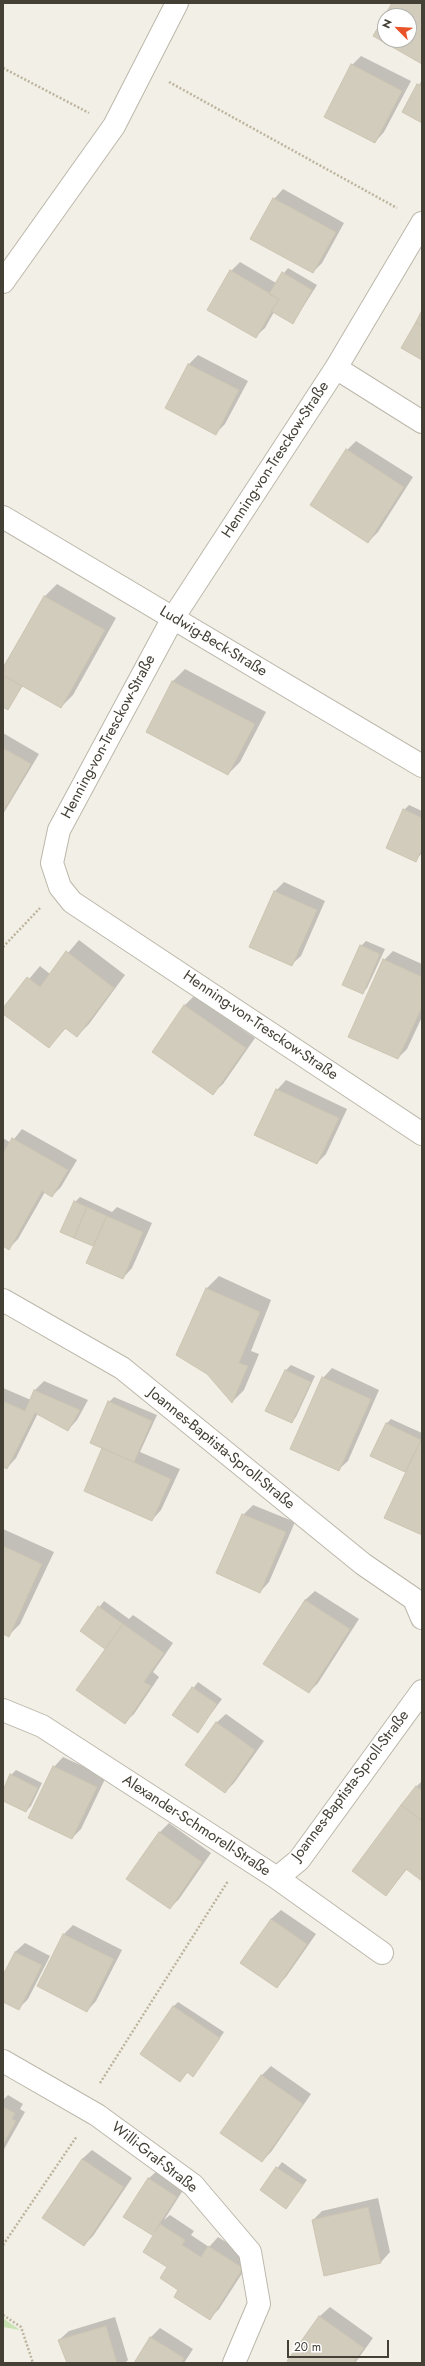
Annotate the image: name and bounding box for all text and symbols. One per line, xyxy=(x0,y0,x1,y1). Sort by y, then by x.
north arrow xyxy=(377,8,417,48)
text: N xyxy=(378,16,396,31)
street label: Henning-von-Tresckow-Straße xyxy=(219,378,333,542)
street label: Ludwig-Beck-Straße xyxy=(156,603,270,681)
street label: Henning-von-Tresckow-Straße xyxy=(58,652,160,822)
street label: Henning-von-Tresckow-Straße xyxy=(179,967,341,1085)
street label: Joannes-Baptista-Sproll-Straße xyxy=(144,1384,298,1514)
street label: Joannes-Baptista-Sproll-Straße xyxy=(289,1707,413,1865)
street label: Alexander-Schmorell-Straße xyxy=(119,1771,273,1881)
street label: Willi-Graf-Straße xyxy=(107,2119,201,2197)
scale bar xyxy=(289,2332,391,2358)
text: 20 m xyxy=(294,2338,321,2356)

